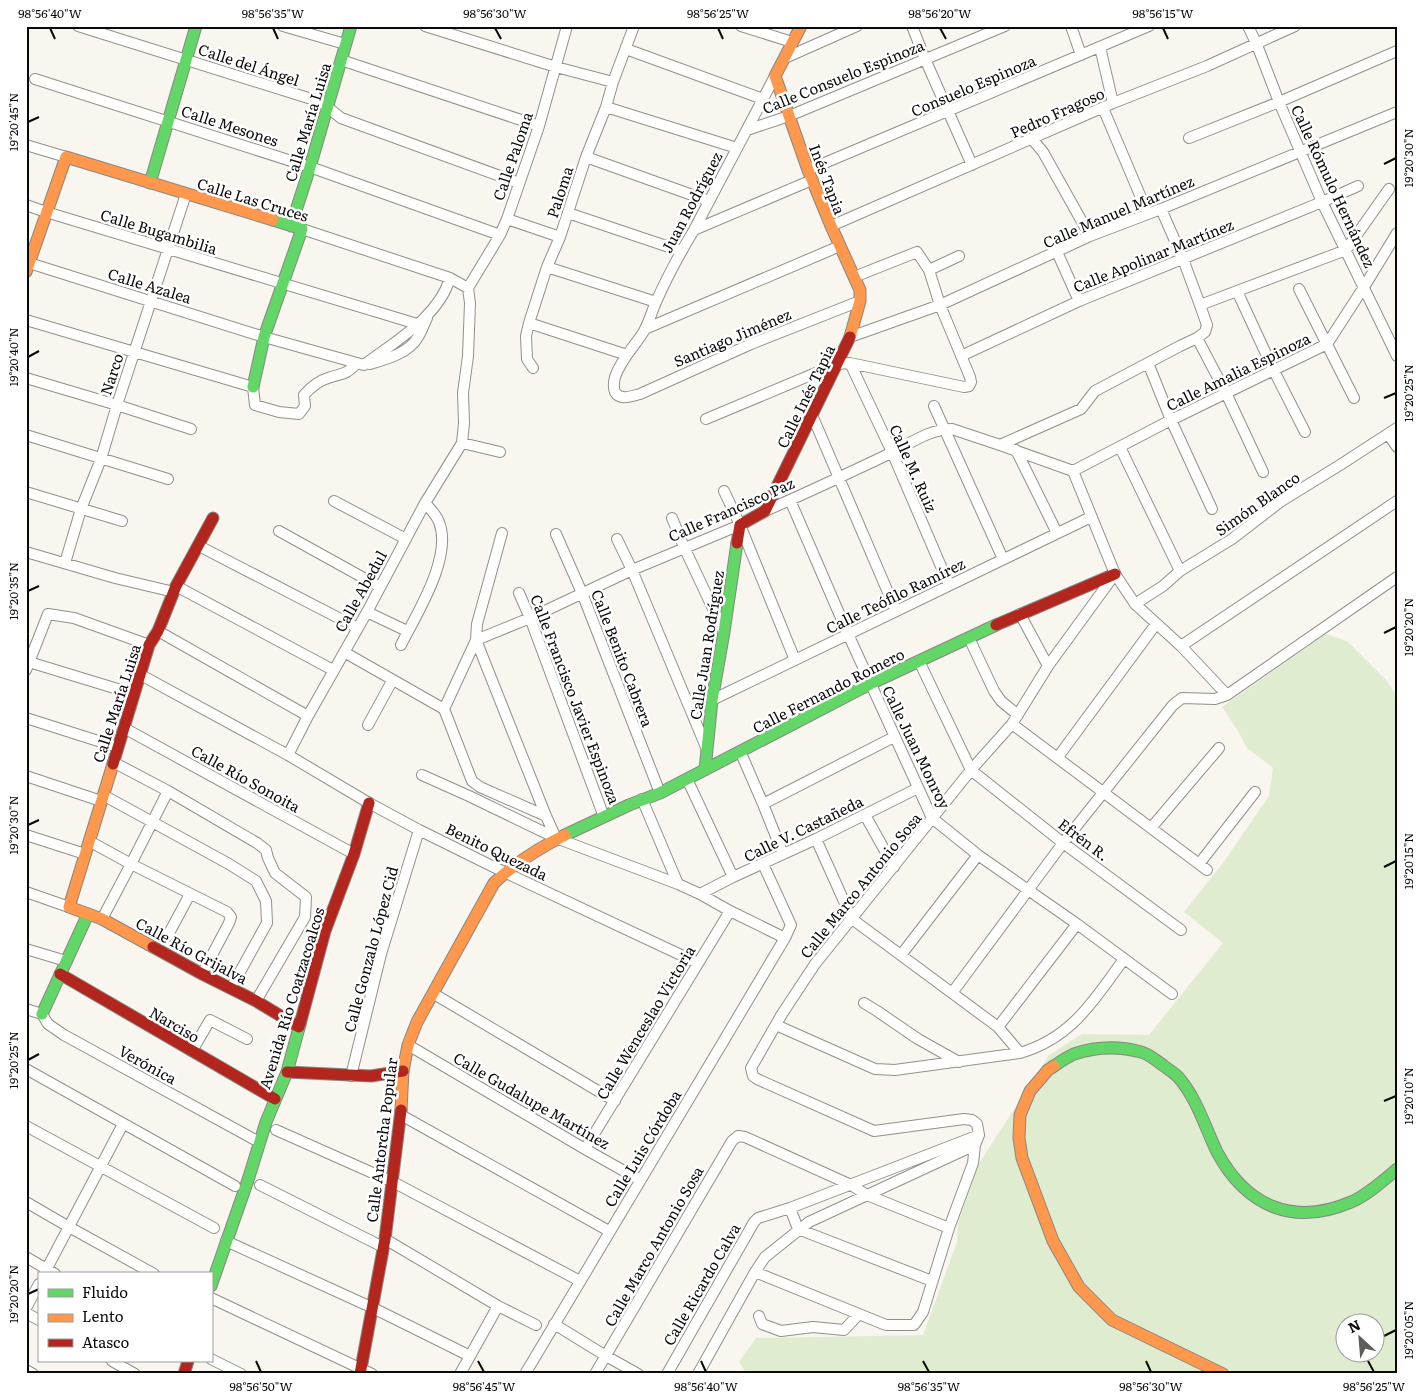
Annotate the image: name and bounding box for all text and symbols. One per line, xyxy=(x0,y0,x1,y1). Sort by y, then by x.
text: 98°56'40"W xyxy=(18,4,82,22)
text: 98°56'35"W xyxy=(242,4,304,22)
text: 98°56'30"W xyxy=(463,4,527,22)
text: 98°56'25"W xyxy=(687,4,749,22)
text: 98°56'20"W xyxy=(909,4,971,22)
text: 98°56'15"W xyxy=(1133,4,1193,22)
street label: Calle Consuelo Espinoza xyxy=(759,33,928,119)
street label: Calle del Ángel xyxy=(196,37,302,91)
street label: Consuelo Espinoza xyxy=(907,48,1040,122)
street label: Calle María Luisa xyxy=(278,59,336,184)
street label: Pedro Fragoso xyxy=(1006,81,1108,143)
text: 19°20'45"N xyxy=(4,93,22,151)
street label: Calle Mesones xyxy=(178,98,282,152)
street label: Calle Rómulo Hernández xyxy=(1286,101,1382,271)
street label: Calle Paloma xyxy=(486,108,538,203)
text: 19°20'30"N xyxy=(1399,128,1417,188)
street label: Inés Tapia xyxy=(804,141,852,218)
street label: Juan Rodríguez xyxy=(655,147,727,257)
street label: Paloma xyxy=(540,162,578,221)
street label: Calle Manuel Martínez xyxy=(1039,169,1197,253)
street label: Calle Las Cruces xyxy=(195,171,312,227)
street label: Calle Bugambilia xyxy=(98,202,221,260)
street label: Calle Apolinar Martínez xyxy=(1069,212,1237,298)
street label: Calle Azalea xyxy=(105,261,195,309)
street label: Santiago Jiménez xyxy=(670,302,794,372)
street label: Calle Amalia Espinoza xyxy=(1162,326,1315,416)
text: 19°20'40"N xyxy=(4,327,22,387)
street label: Calle Inés Tapia xyxy=(770,339,840,452)
street label: Narco xyxy=(93,350,129,398)
text: 19°20'25"N xyxy=(1399,364,1417,422)
street label: Calle M. Ruiz xyxy=(884,420,944,516)
street label: Simón Blanco xyxy=(1210,465,1304,541)
street label: Calle Francisco Paz xyxy=(664,471,798,547)
street label: Calle Abedul xyxy=(328,546,392,636)
street label: Calle Teófilo Ramírez xyxy=(822,551,968,639)
text: 19°20'35"N xyxy=(4,562,22,620)
street label: Calle Juan Rodríguez xyxy=(683,569,729,721)
street label: Calle Benito Cabrera xyxy=(586,586,660,731)
street label: Calle Francisco Javier Espinoza xyxy=(525,591,627,808)
text: 19°20'20"N xyxy=(1399,598,1417,656)
street label: Calle María Luisa xyxy=(86,640,146,765)
street label: Calle Fernando Romero xyxy=(748,642,908,738)
street label: Calle Juan Monroy xyxy=(877,681,957,813)
street label: Calle Río Sonoita xyxy=(187,738,306,818)
street label: Calle V. Castañeda xyxy=(739,789,867,867)
text: 19°20'30"N xyxy=(4,795,22,855)
street label: Calle Marco Antonio Sosa xyxy=(794,806,927,963)
street label: Efrén R. xyxy=(1054,812,1114,866)
street label: Benito Quezada xyxy=(442,816,553,886)
text: 19°20'15"N xyxy=(1399,833,1417,889)
street label: Calle Gonzalo López Cid xyxy=(337,863,403,1035)
street label: Avenida Río Coatzacoalcos xyxy=(252,904,330,1092)
street label: Calle Río Grijalva xyxy=(132,911,253,990)
street label: Calle Wenceslao Victoria xyxy=(590,940,701,1103)
street label: Narciso xyxy=(146,1000,205,1048)
text: 19°20'25"N xyxy=(4,1031,22,1089)
street label: Verónica xyxy=(115,1039,182,1090)
street label: Calle Gudalupe Martínez xyxy=(450,1046,614,1154)
street label: Calle Antorcha Popular xyxy=(359,1056,403,1224)
text: 19°20'10"N xyxy=(1399,1067,1417,1125)
street label: Calle Luis Córdoba xyxy=(598,1084,687,1211)
street label: Calle Marco Antonio Sosa xyxy=(598,1161,709,1331)
street label: Calle Ricardo Calva xyxy=(657,1218,746,1349)
text: 19°20'20"N xyxy=(4,1265,22,1323)
legend xyxy=(38,1272,212,1362)
text: Fluido xyxy=(82,1280,128,1303)
text: 19°20'05"N xyxy=(1399,1301,1417,1359)
text: Lento xyxy=(82,1304,124,1327)
north arrow xyxy=(1336,1312,1386,1362)
text: N xyxy=(1344,1314,1364,1337)
text: Atasco xyxy=(82,1330,129,1353)
text: 98°56'50"W xyxy=(230,1377,292,1395)
text: 98°56'45"W xyxy=(453,1377,515,1395)
text: 98°56'40"W xyxy=(674,1377,738,1395)
text: 98°56'35"W xyxy=(898,1377,960,1395)
text: 98°56'30"W xyxy=(1119,1377,1183,1395)
text: 98°56'25"W xyxy=(1343,1377,1405,1395)

